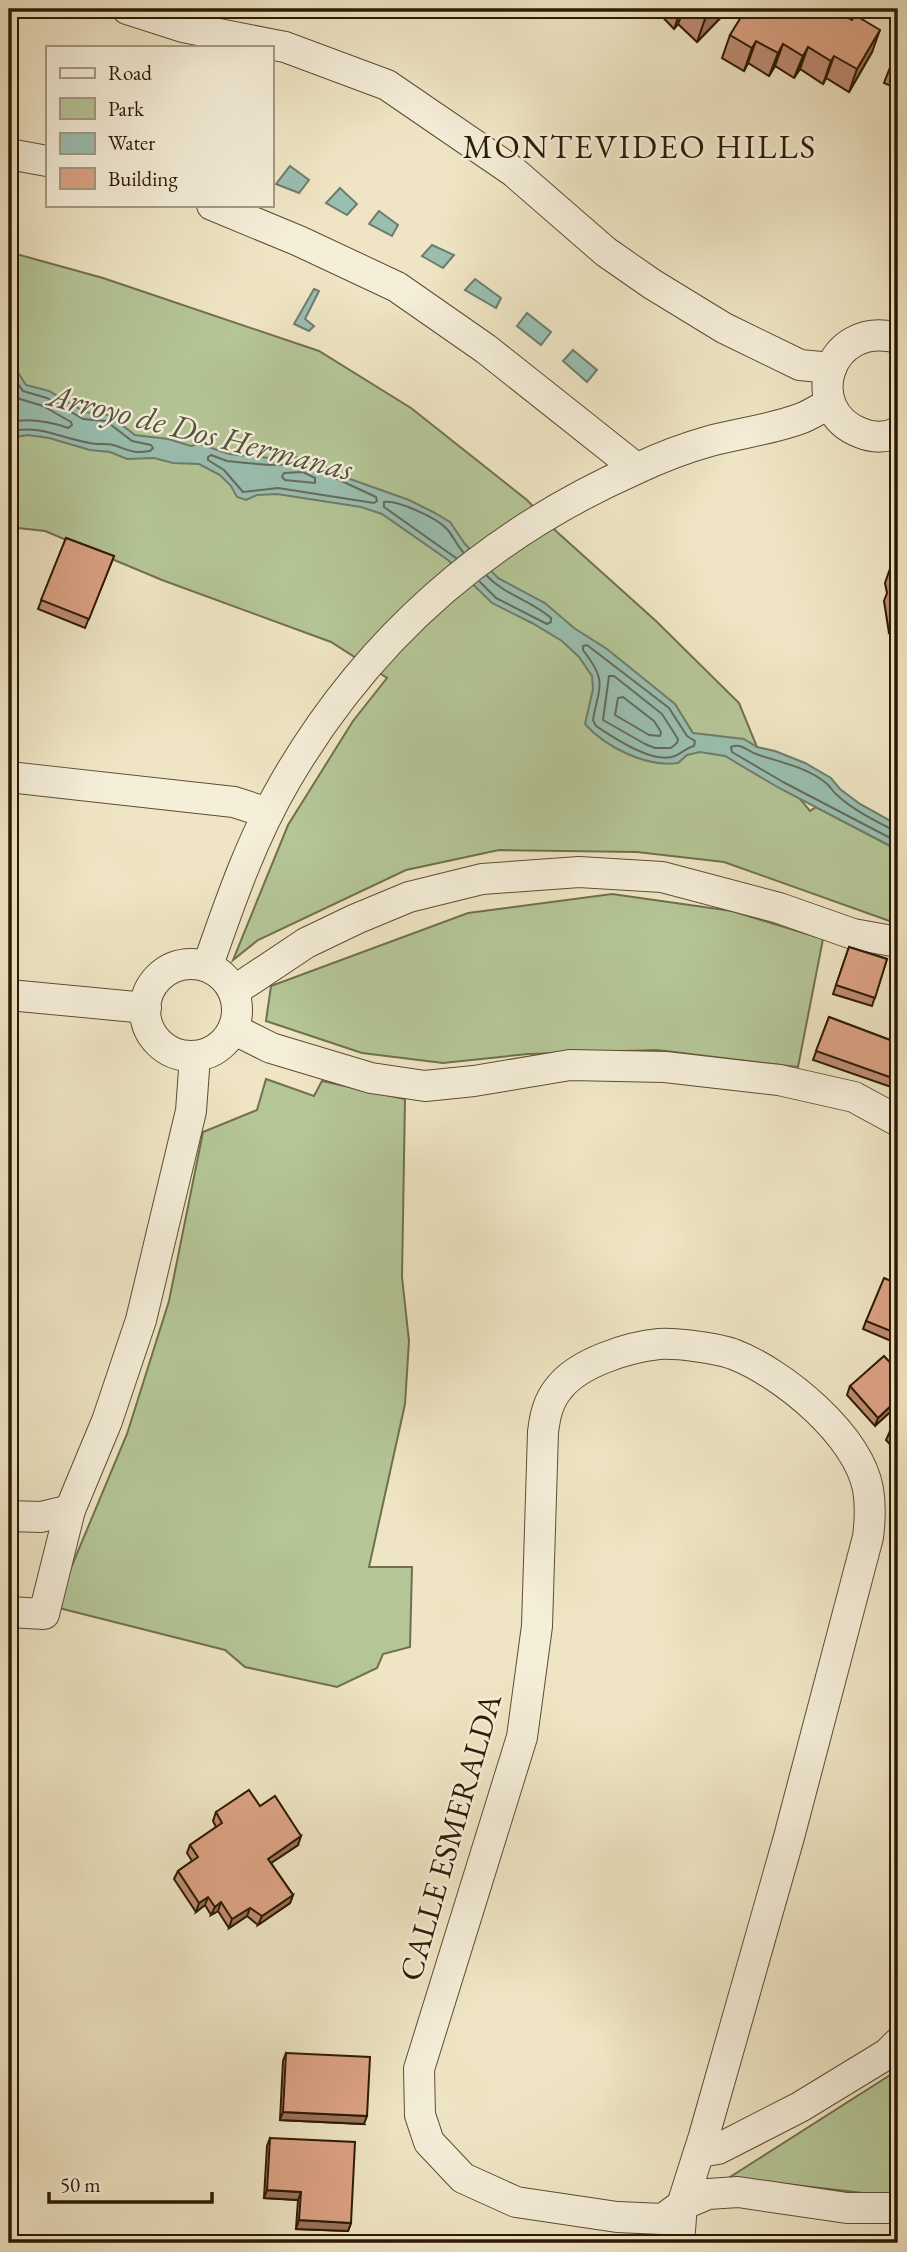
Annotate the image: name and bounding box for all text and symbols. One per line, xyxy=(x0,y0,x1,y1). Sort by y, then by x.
legend xyxy=(46,46,273,206)
text: Road xyxy=(108,59,152,86)
text: Park xyxy=(108,95,145,122)
district label: MONTEVIDEO HILLS xyxy=(463,125,817,168)
text: Water xyxy=(108,129,155,156)
text: Building xyxy=(108,165,178,192)
water label: Arroyo de Dos Hermanas xyxy=(41,372,358,490)
street label: CALLE ESMERALDA xyxy=(389,1688,511,1985)
scale bar xyxy=(49,2161,212,2205)
text: 50 m xyxy=(60,2171,101,2198)

